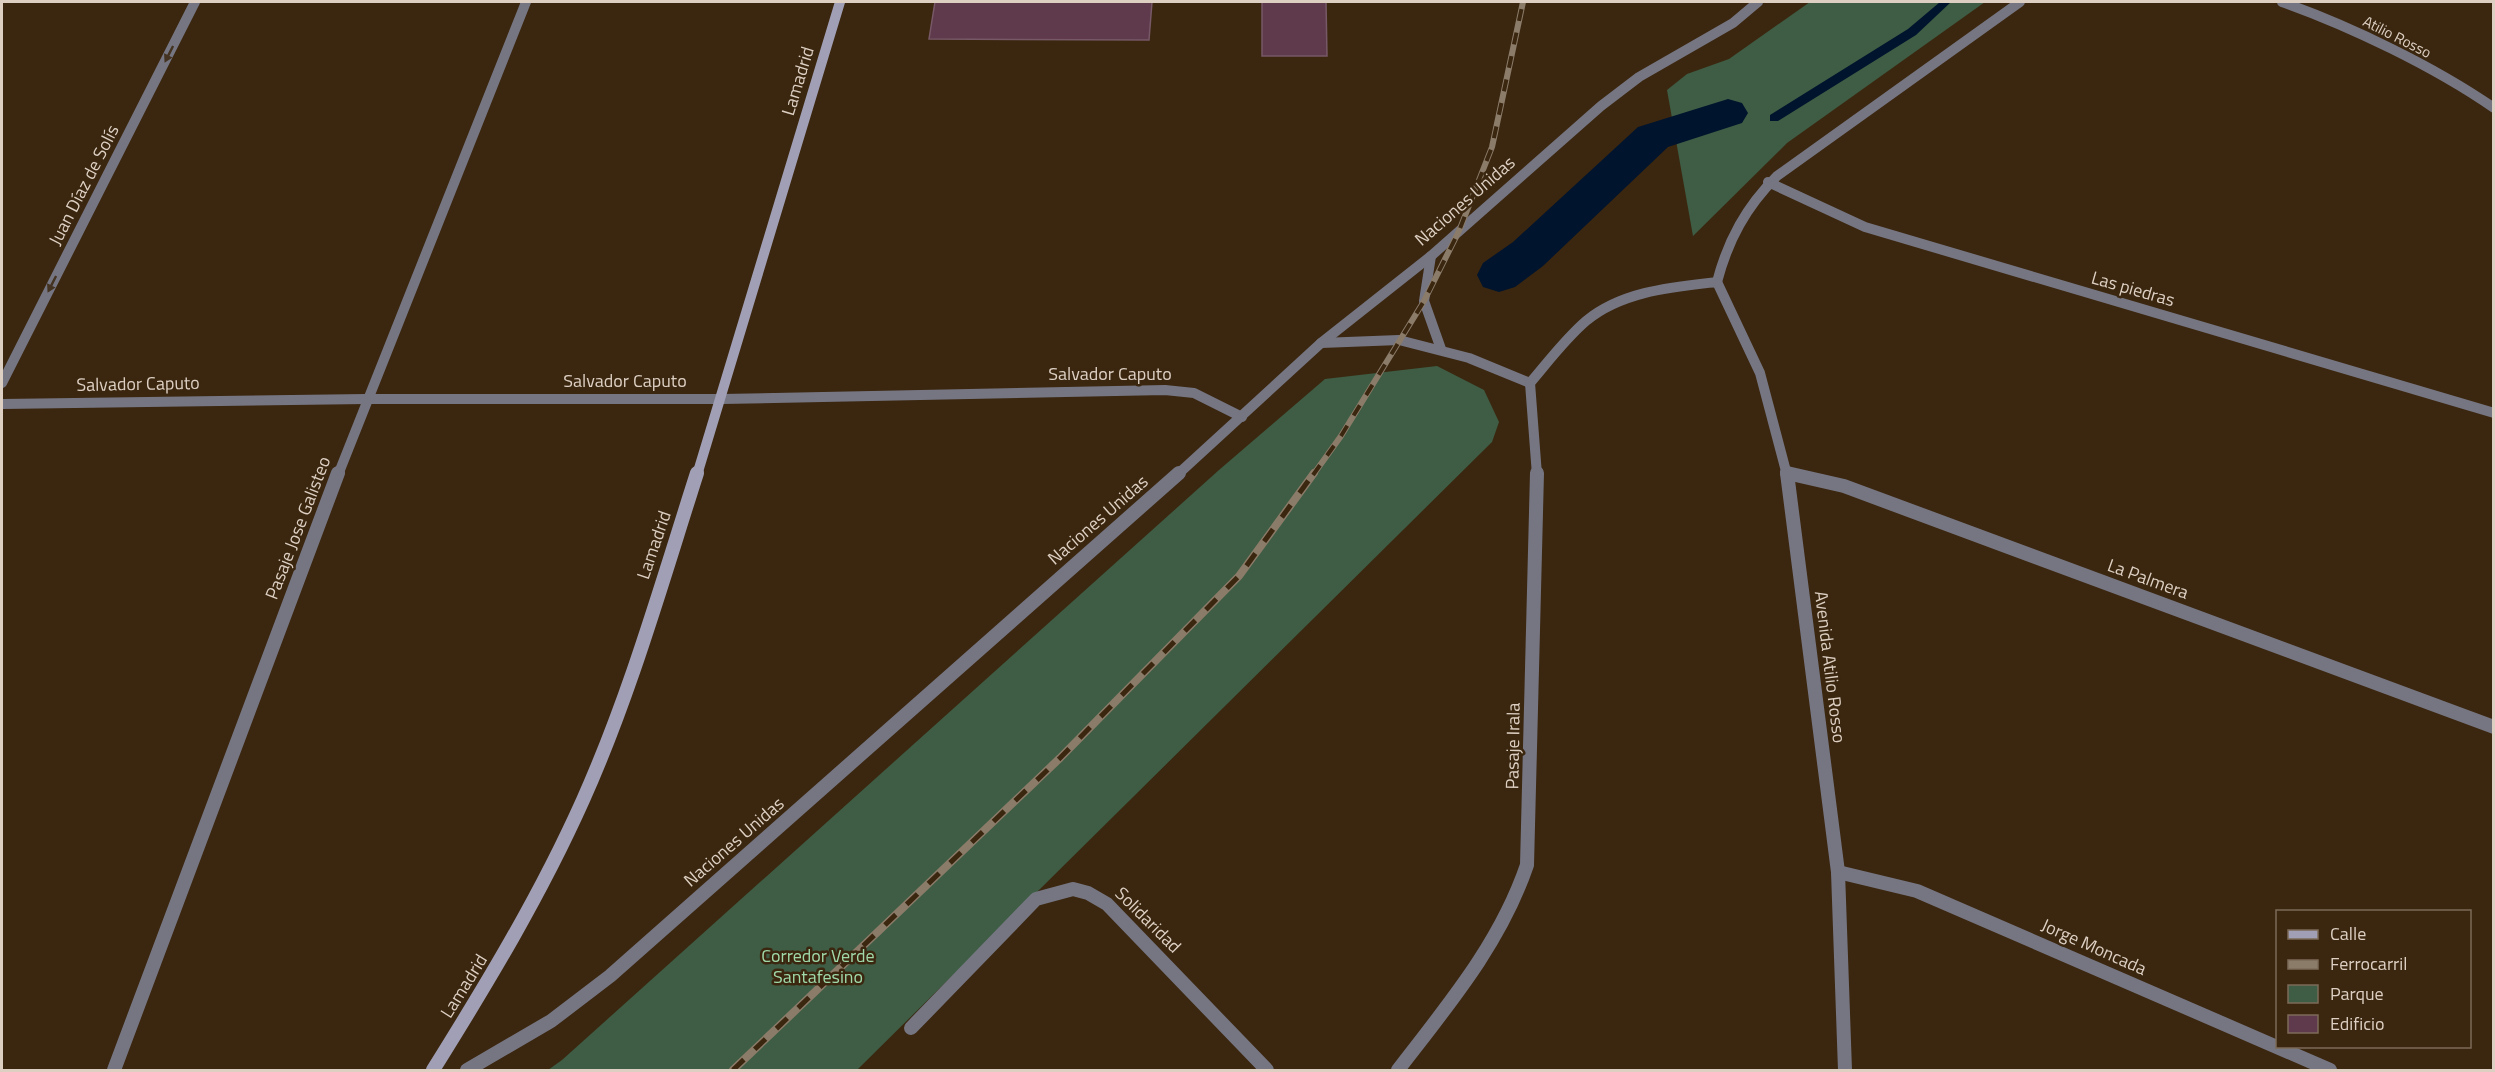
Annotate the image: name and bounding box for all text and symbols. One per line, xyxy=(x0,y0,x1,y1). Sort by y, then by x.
street label: Atilio Rosso xyxy=(2359,9,2436,64)
street label: Lamadrid xyxy=(774,43,821,119)
one-way arrow xyxy=(164,45,174,62)
street label: Juan Díaz de Solís xyxy=(41,120,126,250)
street label: Naciones Unidas xyxy=(1408,149,1521,252)
street label: Las piedras xyxy=(2088,264,2178,313)
one-way arrow xyxy=(47,275,57,292)
street label: Salvador Caputo xyxy=(1048,360,1172,387)
street label: Salvador Caputo xyxy=(563,367,687,394)
street label: Salvador Caputo xyxy=(76,369,200,398)
street label: Pasaje Jose Galisteo xyxy=(258,452,337,603)
street label: Naciones Unidas xyxy=(1041,468,1154,571)
street label: Lamadrid xyxy=(629,507,678,583)
street label: La Palmera xyxy=(2104,551,2193,606)
street label: Avenida Atilio Rosso xyxy=(1808,589,1853,745)
street label: Pasaje Irala xyxy=(1498,702,1527,790)
street label: Naciones Unidas xyxy=(677,790,790,893)
street label: Solidaridad xyxy=(1109,880,1188,959)
legend xyxy=(2276,910,2471,1048)
street label: Jorge Moncada xyxy=(2037,911,2151,982)
text: Calle xyxy=(2330,920,2366,947)
park label: Corredor Verde Santafesino xyxy=(761,942,875,990)
street label: Lamadrid xyxy=(433,949,494,1023)
text: Ferrocarril xyxy=(2330,950,2407,977)
text: Parque xyxy=(2330,980,2384,1007)
text: Edificio xyxy=(2330,1010,2384,1037)

